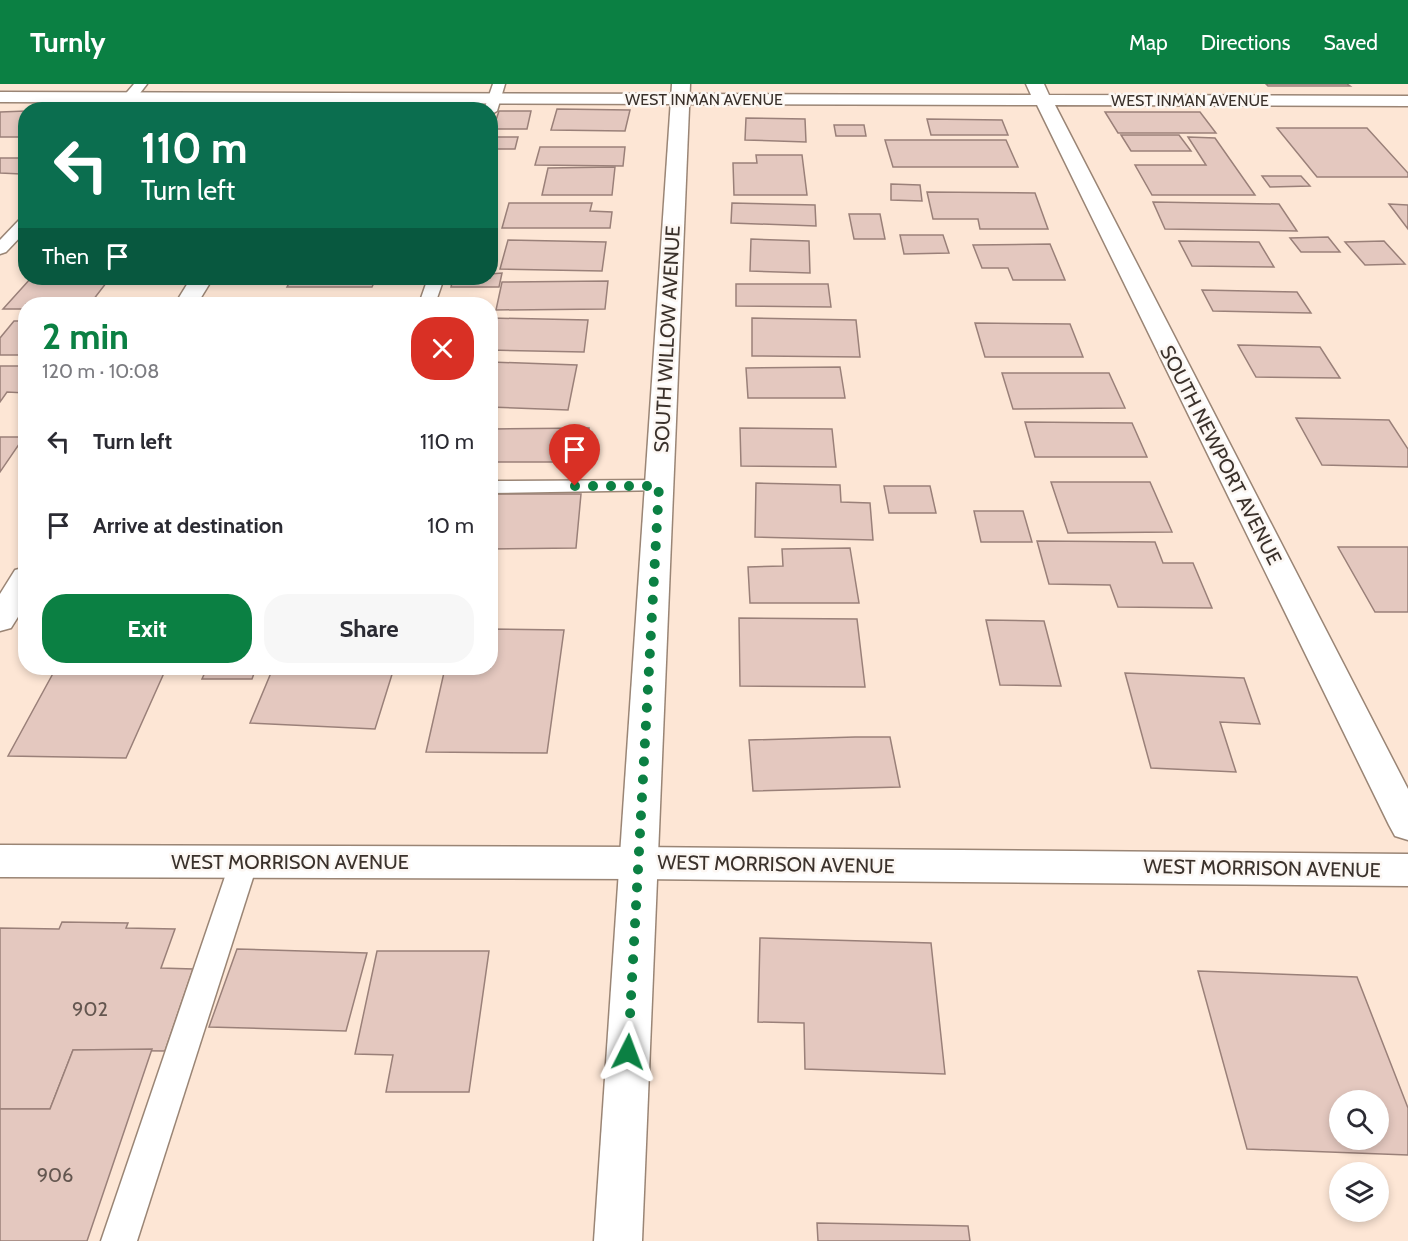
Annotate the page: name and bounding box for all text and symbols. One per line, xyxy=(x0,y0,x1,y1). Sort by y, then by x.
text: Turnly xyxy=(30,25,106,59)
text: Map xyxy=(1129,30,1168,55)
text: Directions xyxy=(1201,30,1290,55)
text: Saved xyxy=(1323,30,1378,55)
street label: WEST INMAN AVENUE xyxy=(625,90,783,109)
street label: WEST INMAN AVENUE xyxy=(1111,91,1269,110)
text: 110 m xyxy=(141,122,248,174)
icon: left xyxy=(42,126,120,204)
text: Turn left xyxy=(141,174,235,207)
street label: SOUTH WILLOW AVENUE xyxy=(649,225,685,453)
icon: arrive xyxy=(101,240,134,273)
text: Then xyxy=(42,243,89,270)
text: 2 min xyxy=(42,314,129,358)
button: close xyxy=(411,317,474,380)
street label: SOUTH NEWPORT AVENUE xyxy=(1155,341,1287,569)
text: 120 m · 10:08 xyxy=(42,359,159,383)
pin xyxy=(549,424,600,486)
icon: left xyxy=(42,425,75,458)
text: Turn left xyxy=(93,428,172,455)
text: 110 m xyxy=(420,428,474,455)
icon: arrive xyxy=(558,433,591,466)
icon: arrive xyxy=(42,509,75,542)
text: Arrive at destination xyxy=(93,512,283,539)
text: 10 m xyxy=(427,512,474,539)
button: Exit xyxy=(42,594,252,663)
button: Share xyxy=(264,594,474,663)
street label: WEST MORRISON AVENUE xyxy=(171,850,409,874)
street label: WEST MORRISON AVENUE xyxy=(657,850,895,878)
street label: WEST MORRISON AVENUE xyxy=(1143,854,1381,882)
house number: 902 xyxy=(72,997,108,1021)
position arrow xyxy=(596,1020,660,1084)
map controls xyxy=(1329,1090,1389,1222)
button: search xyxy=(1329,1090,1389,1150)
button: layers xyxy=(1329,1162,1389,1222)
house number: 906 xyxy=(37,1163,73,1187)

